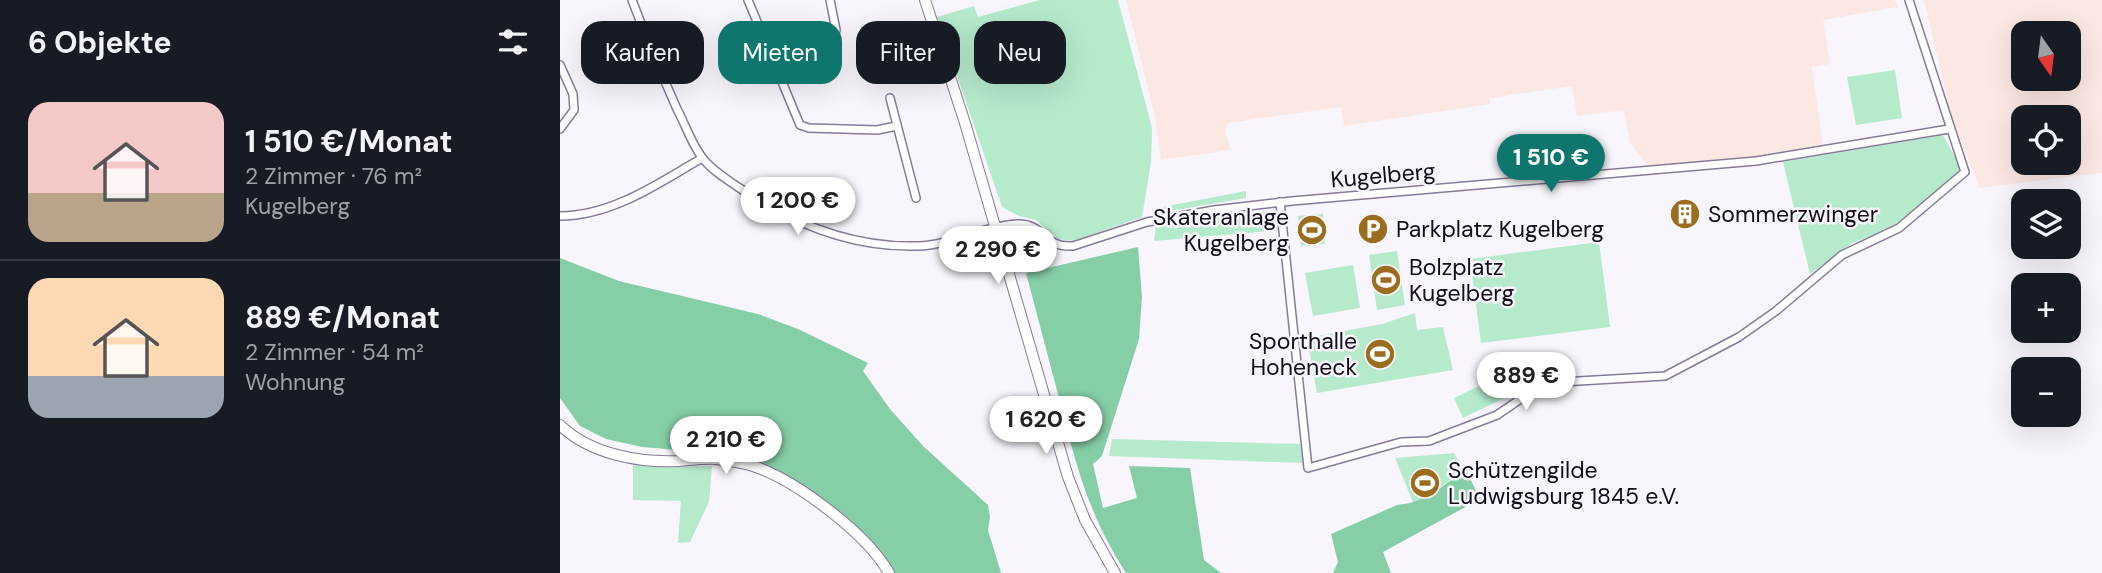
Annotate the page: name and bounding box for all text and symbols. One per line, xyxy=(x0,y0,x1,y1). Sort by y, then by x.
chip: Kaufen xyxy=(581,21,704,84)
chip: Mieten xyxy=(718,21,842,84)
chip: Filter xyxy=(856,21,960,84)
chip: Neu xyxy=(974,21,1066,84)
north arrow xyxy=(2011,21,2081,91)
map controls xyxy=(2011,21,2081,427)
text: 6 Objekte xyxy=(28,23,172,62)
icon: filters xyxy=(494,23,532,61)
button: locate xyxy=(2011,105,2081,175)
text: 1 510 €/Monat xyxy=(245,122,452,161)
icon: home xyxy=(84,130,168,214)
pin: 1 510 € xyxy=(1486,134,1616,194)
text: 1 510 € xyxy=(1513,142,1589,172)
street label: Kugelberg xyxy=(1329,155,1437,195)
text: 2 Zimmer · 76 m² xyxy=(245,161,422,191)
pin: 1 200 € xyxy=(733,177,863,237)
text: 1 200 € xyxy=(757,185,839,215)
button: layers xyxy=(2011,189,2081,259)
text: Kugelberg xyxy=(245,191,350,221)
building icon: Sommerzwinger xyxy=(1668,197,1702,231)
place label: Sommerzwinger xyxy=(1708,199,1878,229)
place label: Skateranlage Kugelberg xyxy=(1153,202,1289,258)
parking icon: Parkplatz Kugelberg xyxy=(1356,212,1390,246)
sports icon: Skateranlage Kugelberg xyxy=(1295,213,1329,247)
place label: Parkplatz Kugelberg xyxy=(1396,214,1604,244)
pin: 2 290 € xyxy=(933,226,1063,286)
text: 2 290 € xyxy=(955,234,1041,264)
place label: Bolzplatz Kugelberg xyxy=(1409,252,1514,308)
sports icon: Bolzplatz Kugelberg xyxy=(1369,263,1403,297)
button: + xyxy=(2011,273,2081,343)
text: 889 €/Monat xyxy=(245,298,440,337)
icon: home xyxy=(84,306,168,390)
place label: Sporthalle Hoheneck xyxy=(1249,326,1357,382)
text: 2 Zimmer · 54 m² xyxy=(245,337,424,367)
sports icon: Sporthalle Hoheneck xyxy=(1363,337,1397,371)
pin: 889 € xyxy=(1477,352,1575,412)
button: − xyxy=(2011,357,2081,427)
text: 889 € xyxy=(1493,360,1559,390)
text: Wohnung xyxy=(245,367,345,397)
pin: 1 620 € xyxy=(981,396,1111,456)
text: 1 620 € xyxy=(1005,404,1087,434)
pin: 2 210 € xyxy=(661,416,791,476)
text: 2 210 € xyxy=(686,424,766,454)
place label: Schützengilde Ludwigsburg 1845 e.V. xyxy=(1448,455,1679,511)
sports icon: Schützengilde Ludwigsburg 1845 e.V. xyxy=(1408,466,1442,500)

